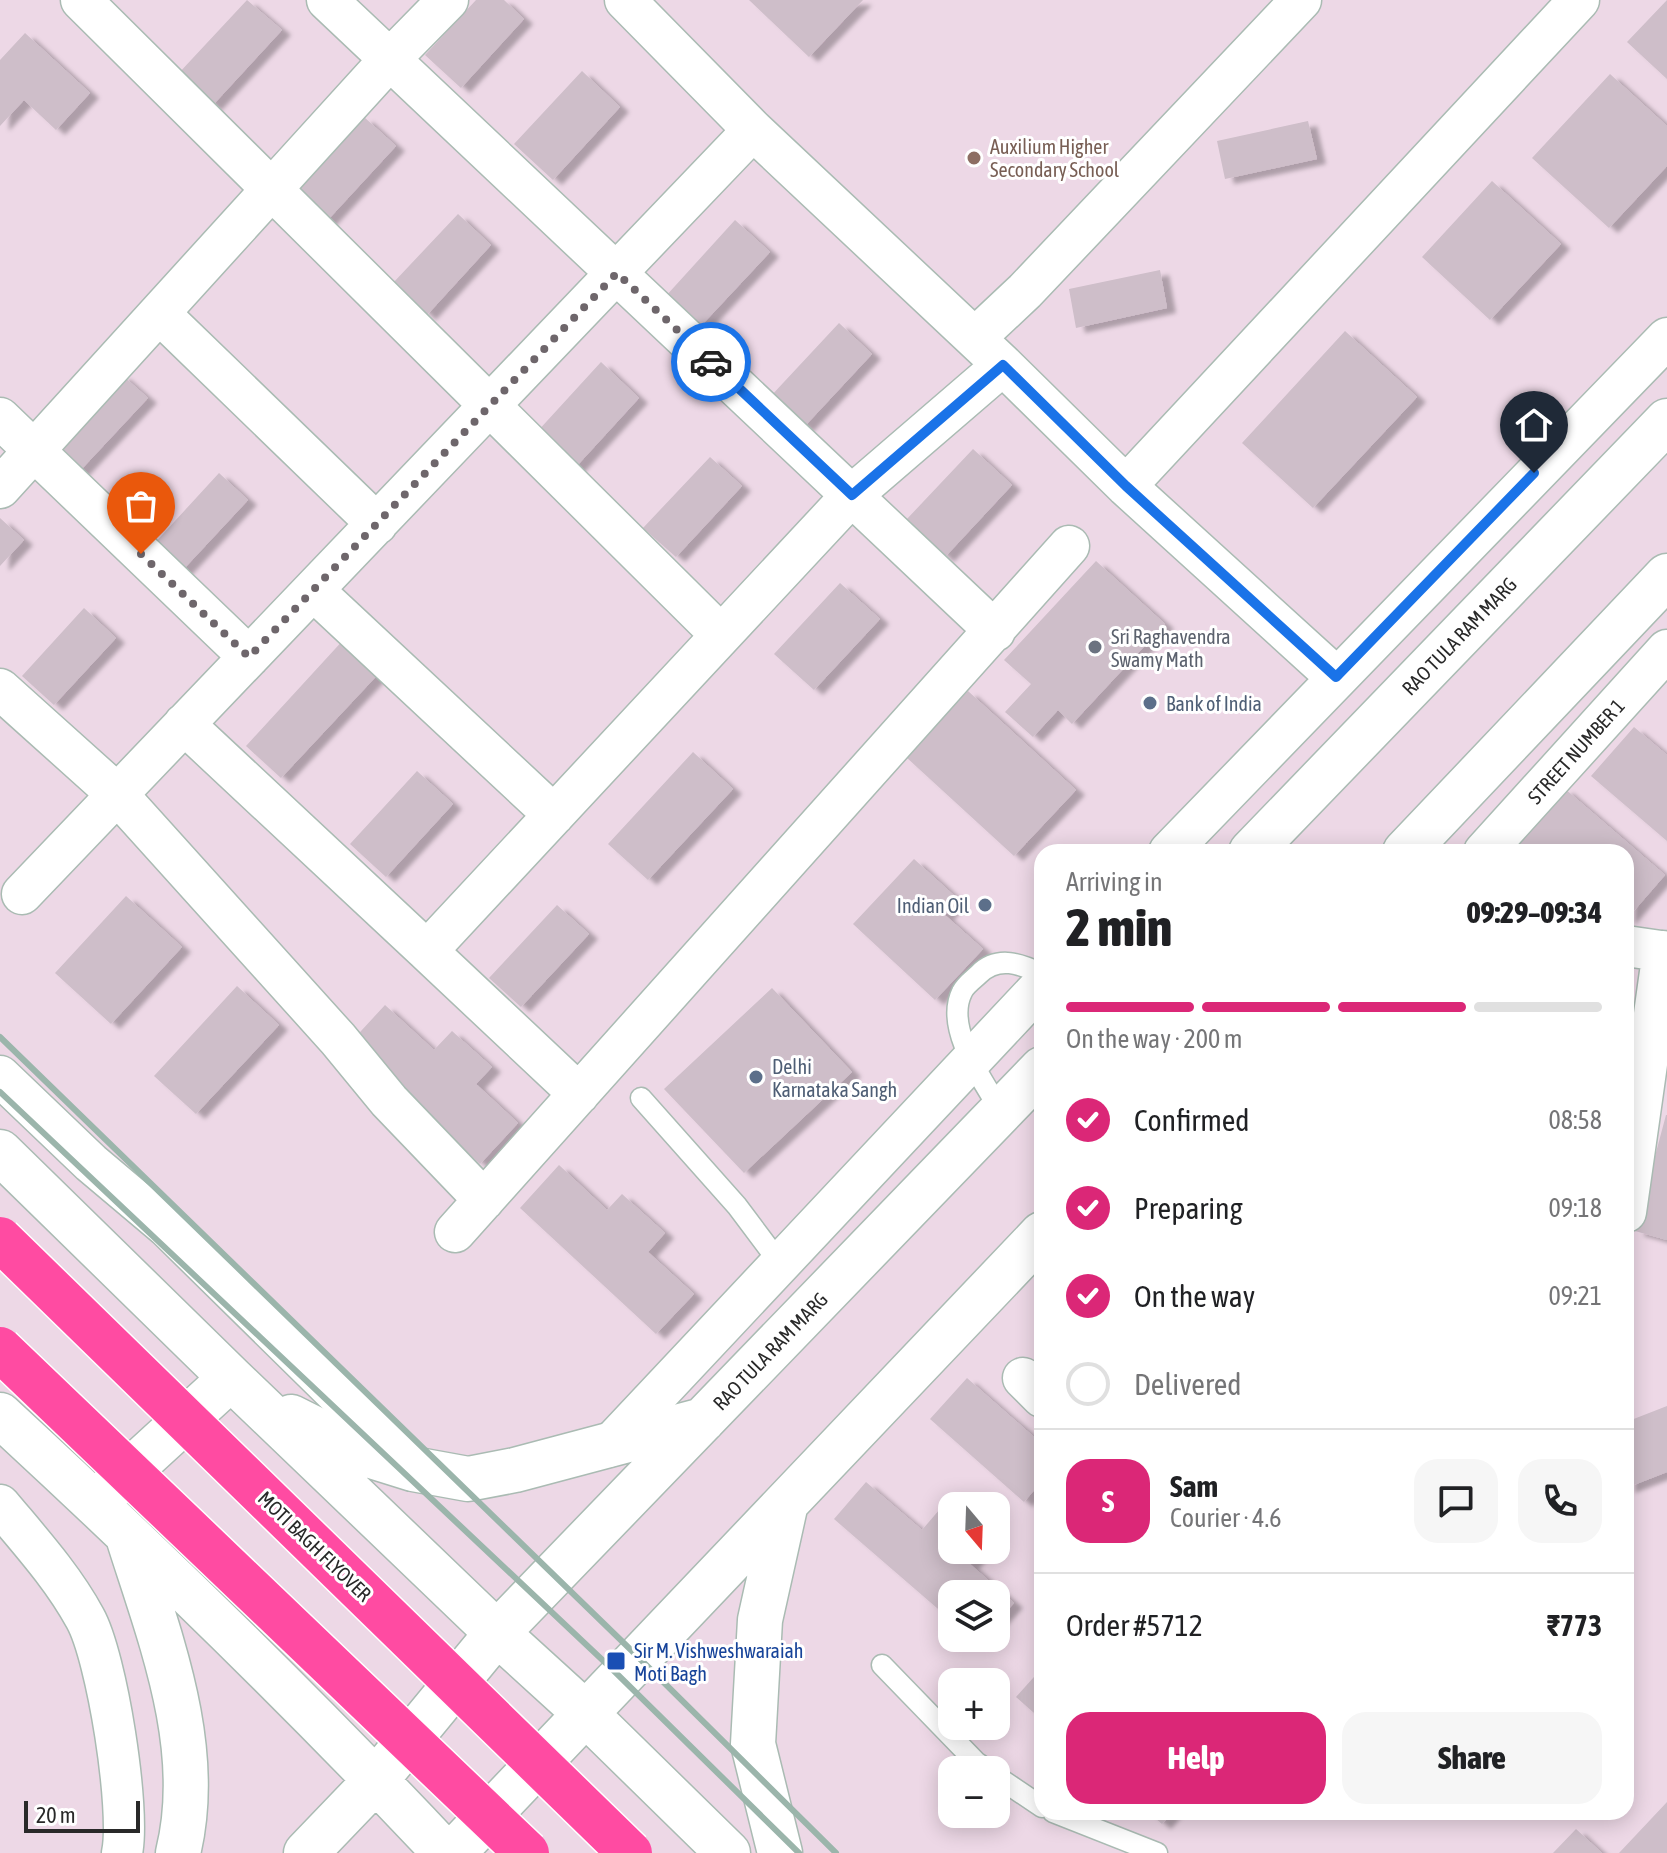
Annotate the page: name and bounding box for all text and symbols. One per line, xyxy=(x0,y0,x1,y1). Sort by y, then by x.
place label: Auxilium Higher Secondary School xyxy=(990,135,1120,181)
marker: Auxilium Higher Secondary School xyxy=(965,149,983,167)
courier xyxy=(671,322,751,402)
icon: car xyxy=(689,340,733,384)
pin xyxy=(1500,391,1568,473)
icon: home xyxy=(1512,403,1556,447)
pin xyxy=(107,472,175,554)
icon: bag xyxy=(119,484,163,528)
street label: RAO TULA RAM MARG xyxy=(1397,572,1521,700)
place label: Sri Raghavendra Swamy Math xyxy=(1111,625,1231,671)
marker: Sri Raghavendra Swamy Math xyxy=(1086,638,1104,656)
place label: Bank of India xyxy=(1166,692,1262,715)
marker: Bank of India xyxy=(1141,694,1159,712)
street label: STREET NUMBER 1 xyxy=(1523,694,1629,808)
text: Arriving in xyxy=(1066,867,1163,897)
place label: Indian Oil xyxy=(897,894,970,917)
text: 09:29–09:34 xyxy=(1467,895,1602,929)
marker: Indian Oil xyxy=(976,896,994,914)
text: 2 min xyxy=(1066,897,1172,957)
text: On the way · 200 m xyxy=(1066,1024,1243,1054)
place label: Delhi Karnataka Sangh xyxy=(772,1055,897,1101)
marker: Delhi Karnataka Sangh xyxy=(747,1068,765,1086)
icon: check xyxy=(1066,1098,1110,1142)
text: Confirmed xyxy=(1134,1103,1249,1137)
text: 08:58 xyxy=(1548,1105,1602,1135)
icon: check xyxy=(1066,1186,1110,1230)
text: Preparing xyxy=(1134,1191,1243,1225)
text: 09:18 xyxy=(1548,1193,1602,1223)
icon: check xyxy=(1066,1274,1110,1318)
text: On the way xyxy=(1134,1279,1255,1313)
text: 09:21 xyxy=(1548,1281,1602,1311)
street label: RAO TULA RAM MARG xyxy=(708,1287,832,1415)
text: Delivered xyxy=(1134,1367,1242,1401)
button: chat xyxy=(1414,1459,1498,1543)
button: phone xyxy=(1518,1459,1602,1543)
text: Sam xyxy=(1170,1469,1218,1503)
text: S xyxy=(1102,1484,1114,1518)
street label: MOTI BAGH FLYOVER xyxy=(254,1486,376,1606)
north arrow xyxy=(938,1492,1010,1564)
map controls xyxy=(938,1492,1010,1828)
text: Courier · 4.6 xyxy=(1170,1503,1281,1533)
button: layers xyxy=(938,1580,1010,1652)
text: Order #5712 xyxy=(1066,1608,1203,1642)
text: ₹773 xyxy=(1547,1608,1602,1642)
place label: Sir M. Vishweshwaraiah Moti Bagh xyxy=(634,1639,804,1685)
marker: Sir M. Vishweshwaraiah Moti Bagh xyxy=(605,1650,627,1672)
button: + xyxy=(938,1668,1010,1740)
button: Help xyxy=(1066,1712,1326,1804)
button: Share xyxy=(1342,1712,1602,1804)
button: − xyxy=(938,1756,1010,1828)
scale bar xyxy=(24,1797,140,1833)
text: 20 m xyxy=(36,1802,76,1828)

